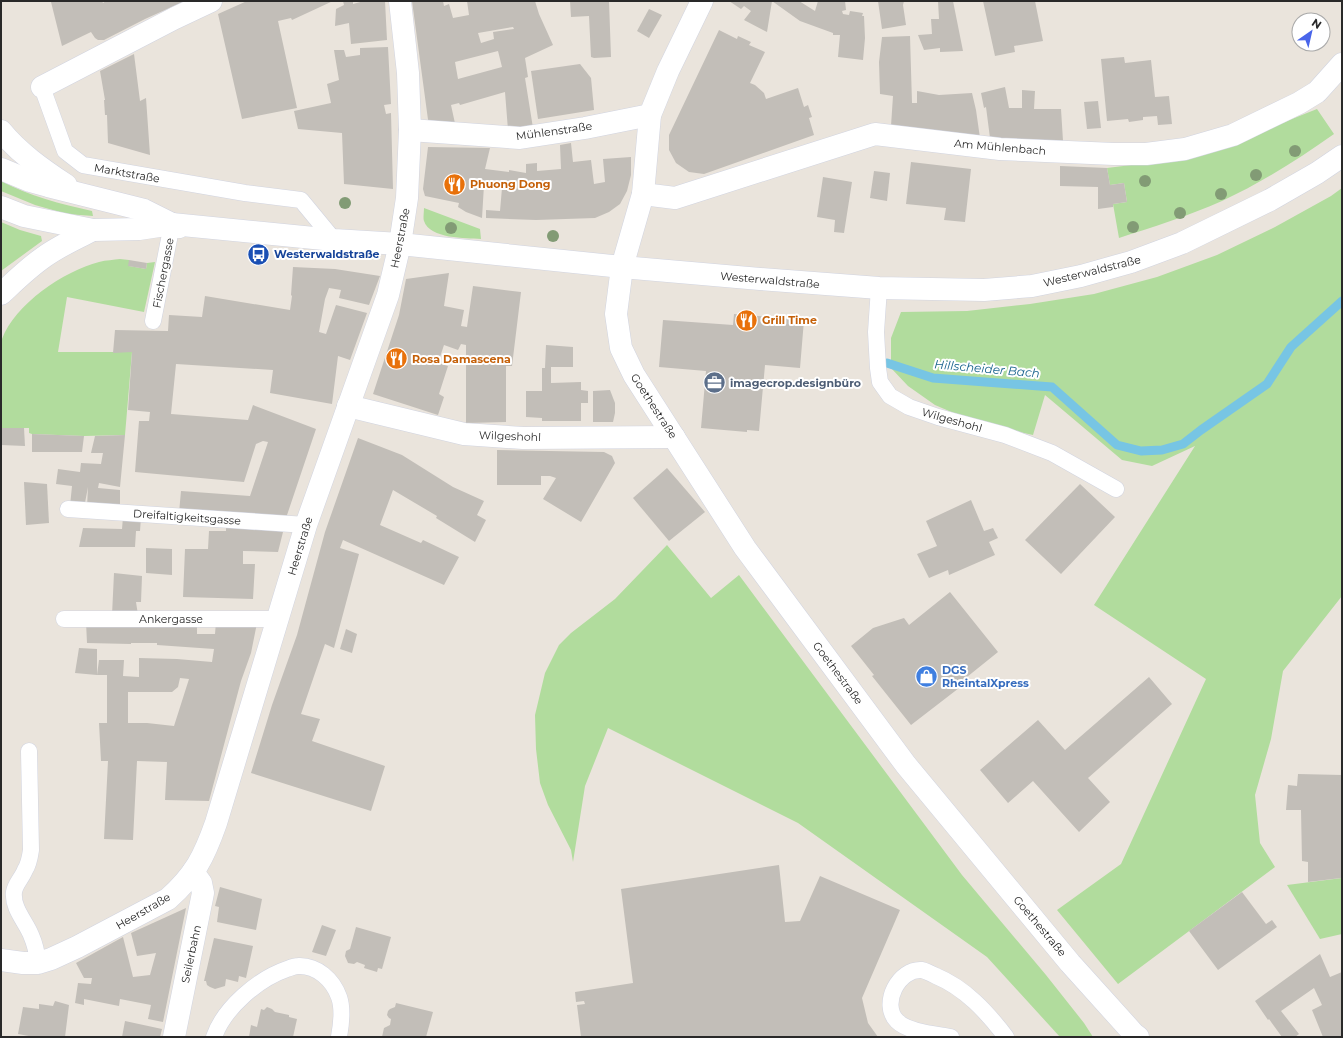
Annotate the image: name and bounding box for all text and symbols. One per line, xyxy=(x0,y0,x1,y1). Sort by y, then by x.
north arrow xyxy=(1291,12,1331,52)
text: N xyxy=(1309,15,1324,32)
street label: Mühlenstraße xyxy=(515,119,593,143)
street label: Am Mühlenbach xyxy=(953,136,1047,158)
street label: Marktstraße xyxy=(93,160,161,186)
restaurant icon: Phuong Dong xyxy=(441,171,467,197)
place label: Phuong Dong xyxy=(470,177,551,191)
street label: Heerstraße xyxy=(387,206,413,269)
street label: Fischergasse xyxy=(149,236,177,309)
bus stop icon: Westerwaldstraße xyxy=(246,241,272,267)
place label: Westerwaldstraße xyxy=(274,247,380,261)
street label: Westerwaldstraße xyxy=(1042,252,1142,290)
street label: Westerwaldstraße xyxy=(720,269,821,291)
restaurant icon: Grill Time xyxy=(733,307,759,333)
place label: Grill Time xyxy=(762,313,817,327)
restaurant icon: Rosa Damascena xyxy=(383,346,409,372)
place label: Rosa Damascena xyxy=(412,352,511,366)
water label: Hillscheider Bach xyxy=(934,356,1040,381)
office icon: imagecrop.designbüro xyxy=(702,370,728,396)
street label: Goethestraße xyxy=(628,371,680,442)
place label: imagecrop.designbüro xyxy=(730,376,861,390)
street label: Wilgeshohl xyxy=(920,405,984,435)
street label: Wilgeshohl xyxy=(479,428,541,444)
street label: Dreifaltigkeitsgasse xyxy=(133,506,242,528)
street label: Heerstraße xyxy=(284,514,316,577)
street label: Ankergasse xyxy=(139,612,203,626)
street label: Goethestraße xyxy=(810,639,866,707)
shop icon: DGS RheintalXpress xyxy=(913,663,939,689)
place label: DGS RheintalXpress xyxy=(942,663,1029,690)
street label: Heerstraße xyxy=(113,890,173,932)
street label: Goethestraße xyxy=(1011,893,1070,959)
street label: Seilerbahn xyxy=(178,924,204,984)

